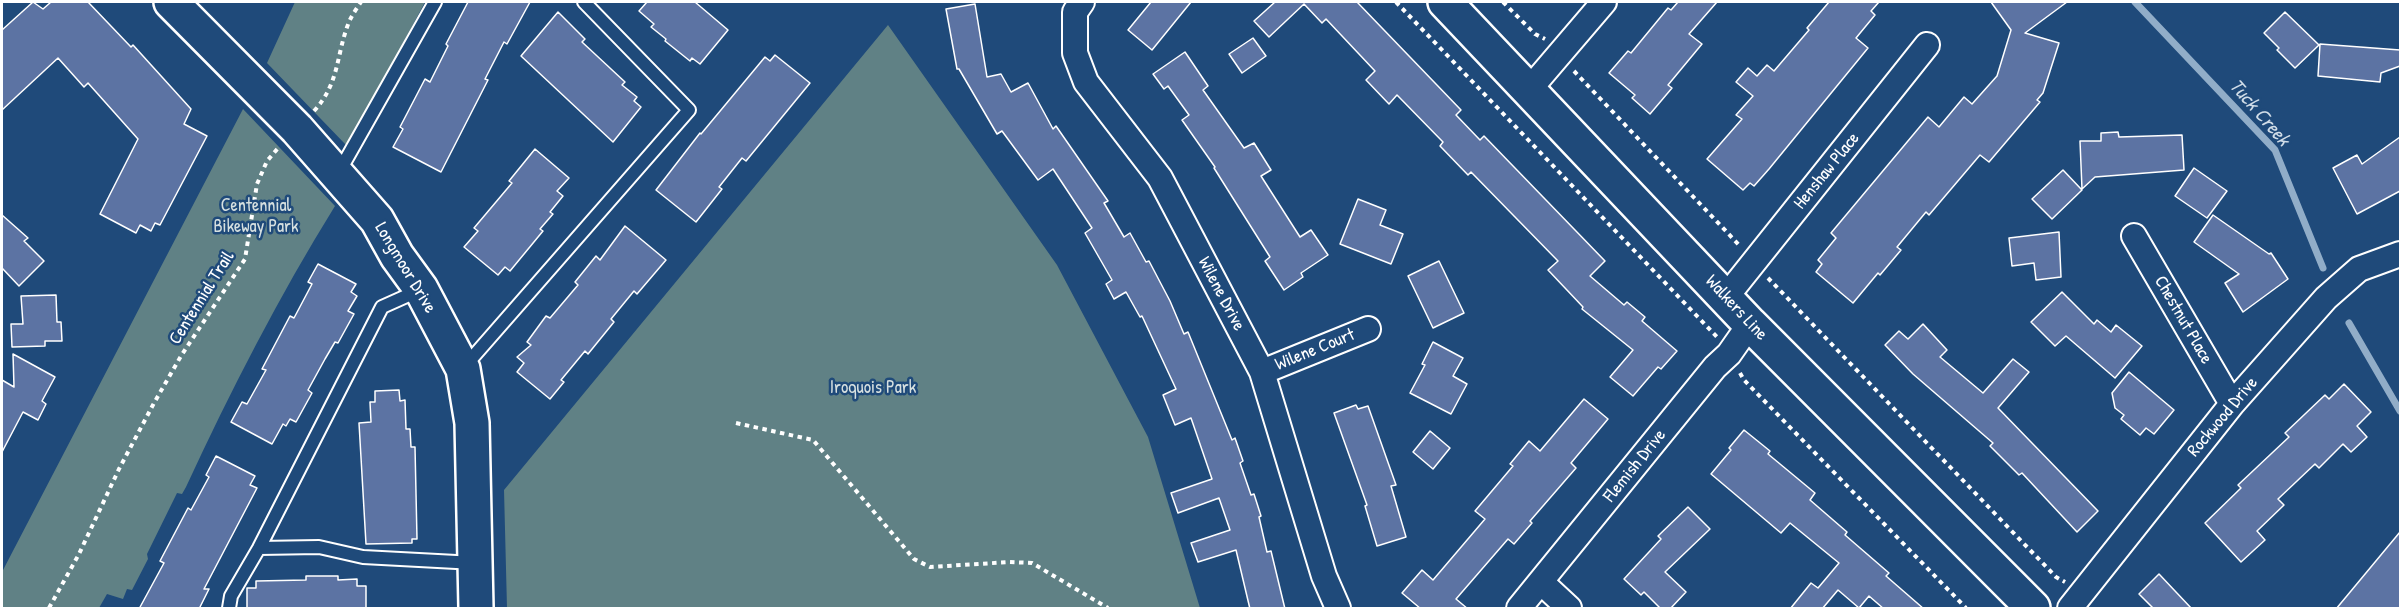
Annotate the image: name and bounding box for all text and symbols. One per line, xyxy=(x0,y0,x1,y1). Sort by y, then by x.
water label: Tuck Creek xyxy=(2223,75,2295,151)
street label: Henshaw Place xyxy=(1790,128,1864,214)
park label: Centennial Bikeway Park xyxy=(213,195,299,238)
street label: Longmoor Drive xyxy=(370,219,440,317)
street label: Centennial Trail xyxy=(165,247,239,349)
street label: Wilene Drive xyxy=(1193,253,1249,335)
street label: Walkers Line xyxy=(1700,271,1772,345)
street label: Chestnut Place xyxy=(2149,272,2217,368)
street label: Wilene Court xyxy=(1272,324,1358,376)
street label: Rockwood Drive xyxy=(2183,373,2263,461)
park label: Iroquois Park xyxy=(830,377,916,399)
street label: Flemish Drive xyxy=(1599,425,1671,507)

